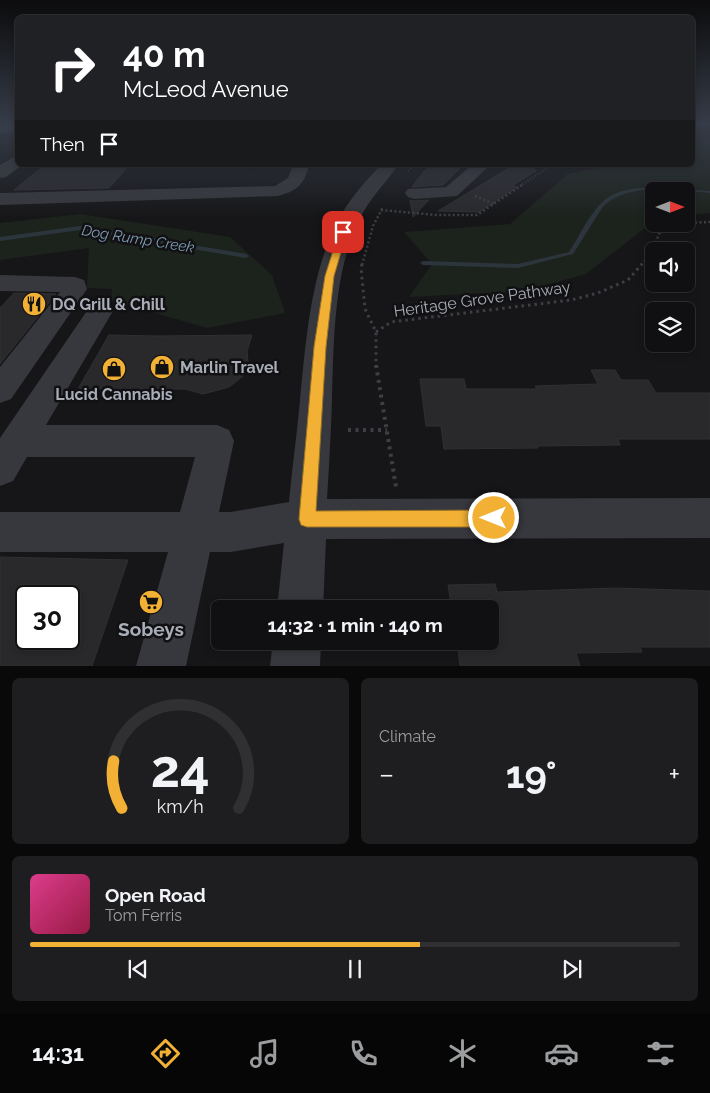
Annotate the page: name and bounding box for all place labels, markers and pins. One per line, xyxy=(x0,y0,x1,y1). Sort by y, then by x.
pin xyxy=(322,211,364,253)
restaurant icon: DQ Grill & Chill xyxy=(21,291,47,317)
place label: DQ Grill & Chill xyxy=(52,295,166,314)
shop icon: Marlin Travel xyxy=(149,354,175,380)
shop icon: Lucid Cannabis xyxy=(101,356,127,382)
place label: Marlin Travel xyxy=(180,358,280,377)
place label: Lucid Cannabis xyxy=(55,385,173,404)
supermarket icon: Sobeys xyxy=(138,589,164,615)
place label: Sobeys xyxy=(118,618,184,640)

